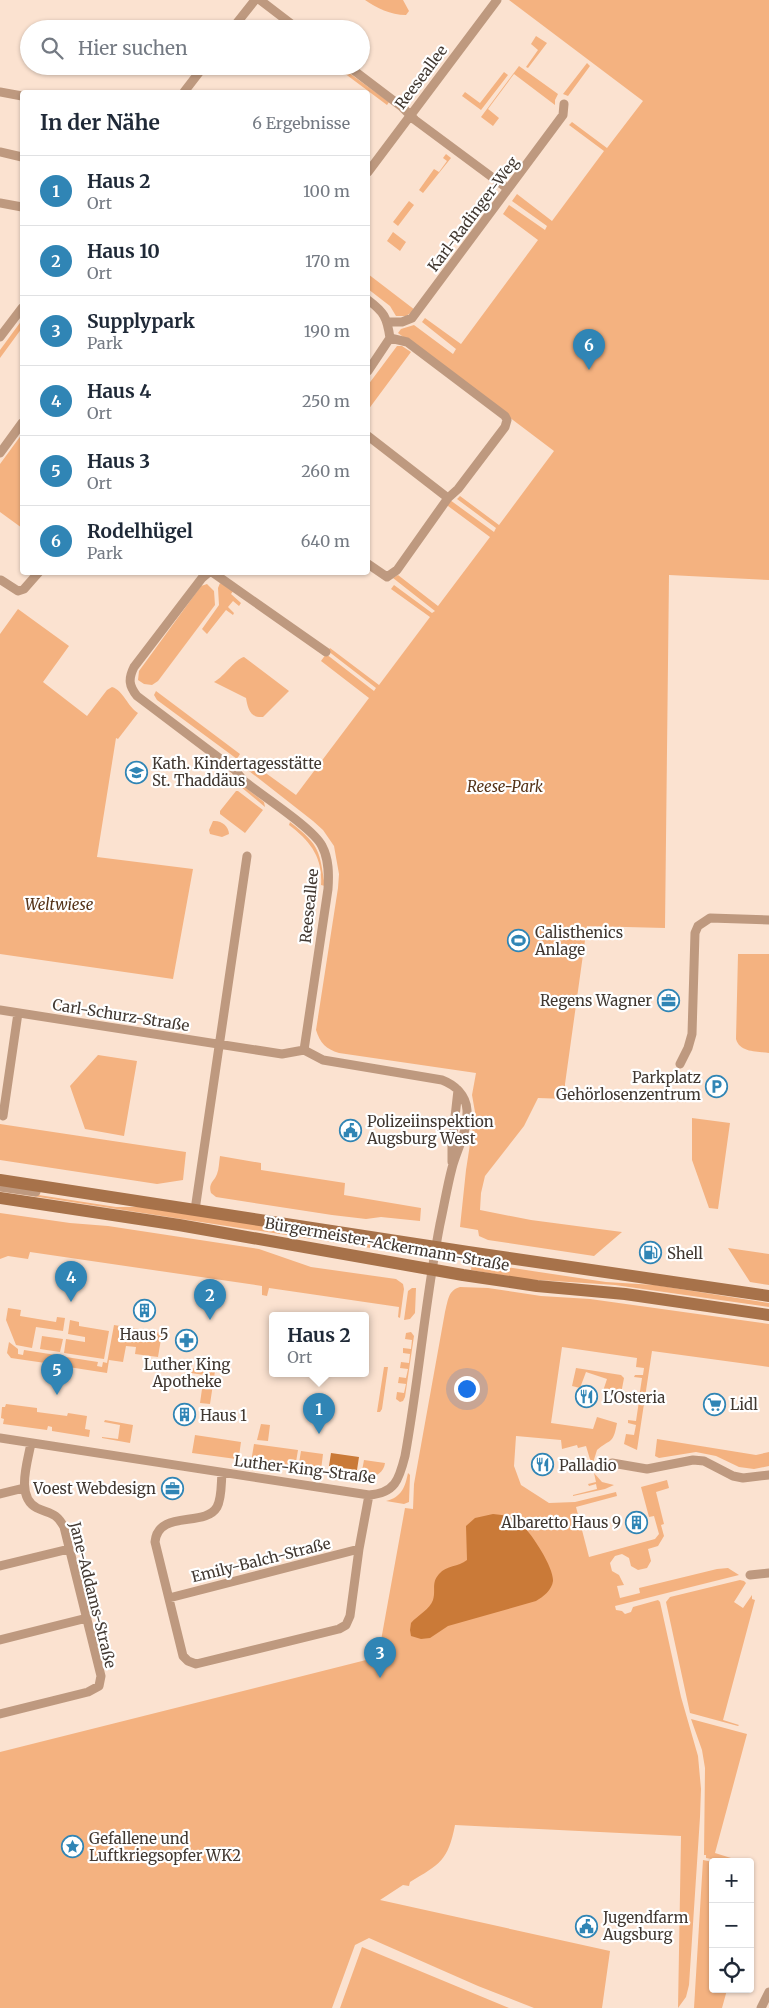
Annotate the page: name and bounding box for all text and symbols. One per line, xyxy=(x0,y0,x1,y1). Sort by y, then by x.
search box xyxy=(20,20,370,75)
icon: search xyxy=(38,34,66,62)
text: Hier suchen xyxy=(78,36,188,60)
street label: Reeseallee xyxy=(391,41,451,113)
text: In der Nähe xyxy=(40,109,160,136)
text: 6 Ergebnisse xyxy=(252,113,350,133)
street label: Karl-Radinger-Weg xyxy=(424,153,522,275)
text: Haus 2 xyxy=(87,169,150,193)
text: 1 xyxy=(52,181,60,201)
text: 100 m xyxy=(303,181,350,201)
text: Ort xyxy=(87,193,112,213)
text: Haus 10 xyxy=(87,239,160,263)
text: 2 xyxy=(51,251,61,271)
text: 170 m xyxy=(305,251,350,271)
text: Ort xyxy=(87,263,112,283)
text: Supplypark xyxy=(87,309,195,333)
text: 3 xyxy=(51,321,61,341)
text: 190 m xyxy=(304,321,350,341)
pin: 6 xyxy=(573,329,605,370)
text: Park xyxy=(87,333,123,353)
text: Haus 4 xyxy=(87,379,151,403)
text: 4 xyxy=(51,391,61,411)
text: 250 m xyxy=(302,391,350,411)
text: Ort xyxy=(87,403,112,423)
text: Haus 3 xyxy=(87,449,150,473)
text: 5 xyxy=(51,461,61,481)
text: 260 m xyxy=(301,461,350,481)
text: Ort xyxy=(87,473,112,493)
text: Rodelhügel xyxy=(87,519,193,543)
text: 6 xyxy=(51,531,61,551)
text: 640 m xyxy=(301,531,350,551)
text: Park xyxy=(87,543,123,563)
place label: Kath. Kindertagesstätte St. Thaddäus xyxy=(152,754,322,790)
school or university icon: Kath. Kindertagesstätte St. Thaddäus xyxy=(124,760,148,784)
park label: Reese-Park xyxy=(467,777,544,796)
street label: Reeseallee xyxy=(296,868,322,944)
park label: Weltwiese xyxy=(25,895,94,914)
place label: Calisthenics Anlage xyxy=(534,923,623,959)
sports icon: Calisthenics Anlage xyxy=(507,929,531,953)
office icon: Regens Wagner xyxy=(656,988,680,1012)
place label: Regens Wagner xyxy=(540,991,652,1010)
street label: Carl-Schurz-Straße xyxy=(51,995,191,1035)
place label: Parkplatz Gehörlosenzentrum xyxy=(556,1068,701,1104)
parking icon: Parkplatz Gehörlosenzentrum xyxy=(705,1074,729,1098)
place label: Polizeiinspektion Augsburg West xyxy=(366,1112,494,1148)
public building icon: Polizeiinspektion Augsburg West xyxy=(339,1118,363,1142)
street label: Bürgermeister-Ackermann-Straße xyxy=(263,1213,511,1275)
fuel station icon: Shell xyxy=(639,1241,663,1265)
place label: Shell xyxy=(667,1244,703,1263)
pin: 4 xyxy=(55,1261,87,1302)
pin: 2 xyxy=(194,1279,226,1320)
building icon: Haus 5 xyxy=(132,1299,156,1323)
popup xyxy=(269,1312,369,1377)
text: Haus 2 xyxy=(287,1323,351,1347)
place label: Haus 5 xyxy=(120,1325,168,1344)
pharmacy icon: Luther King Apotheke xyxy=(175,1329,199,1353)
text: Ort xyxy=(287,1347,312,1367)
pin: 5 xyxy=(41,1354,73,1395)
place label: Luther King Apotheke xyxy=(144,1355,230,1391)
your location xyxy=(454,1376,480,1402)
restaurant icon: L'Osteria xyxy=(575,1385,599,1409)
place label: L'Osteria xyxy=(603,1388,665,1407)
supermarket icon: Lidl xyxy=(702,1392,726,1416)
pin: 1 xyxy=(303,1393,335,1434)
place label: Lidl xyxy=(730,1395,758,1414)
building icon: Haus 1 xyxy=(172,1403,196,1427)
place label: Haus 1 xyxy=(200,1406,247,1425)
street label: Luther-King-Straße xyxy=(233,1451,377,1487)
restaurant icon: Palladio xyxy=(531,1453,555,1477)
place label: Palladio xyxy=(559,1456,617,1475)
office icon: Voest Webdesign xyxy=(160,1476,184,1500)
place label: Voest Webdesign xyxy=(32,1479,156,1498)
building icon: Albaretto Haus 9 xyxy=(625,1510,649,1534)
place label: Albaretto Haus 9 xyxy=(500,1513,621,1532)
street label: Jane-Addams-Straße xyxy=(65,1519,120,1670)
street label: Emily-Balch-Straße xyxy=(189,1533,333,1586)
pin: 3 xyxy=(364,1637,396,1678)
place label: Gefallene und Luftkriegsopfer WK2 xyxy=(89,1829,241,1865)
place icon: Gefallene und Luftkriegsopfer WK2 xyxy=(61,1835,85,1859)
map controls xyxy=(709,1858,754,1993)
button: + xyxy=(709,1858,754,1903)
button: − xyxy=(709,1903,754,1948)
place label: Jugendfarm Augsburg xyxy=(602,1908,688,1944)
public building icon: Jugendfarm Augsburg xyxy=(575,1914,599,1938)
button: locate xyxy=(709,1948,754,1993)

